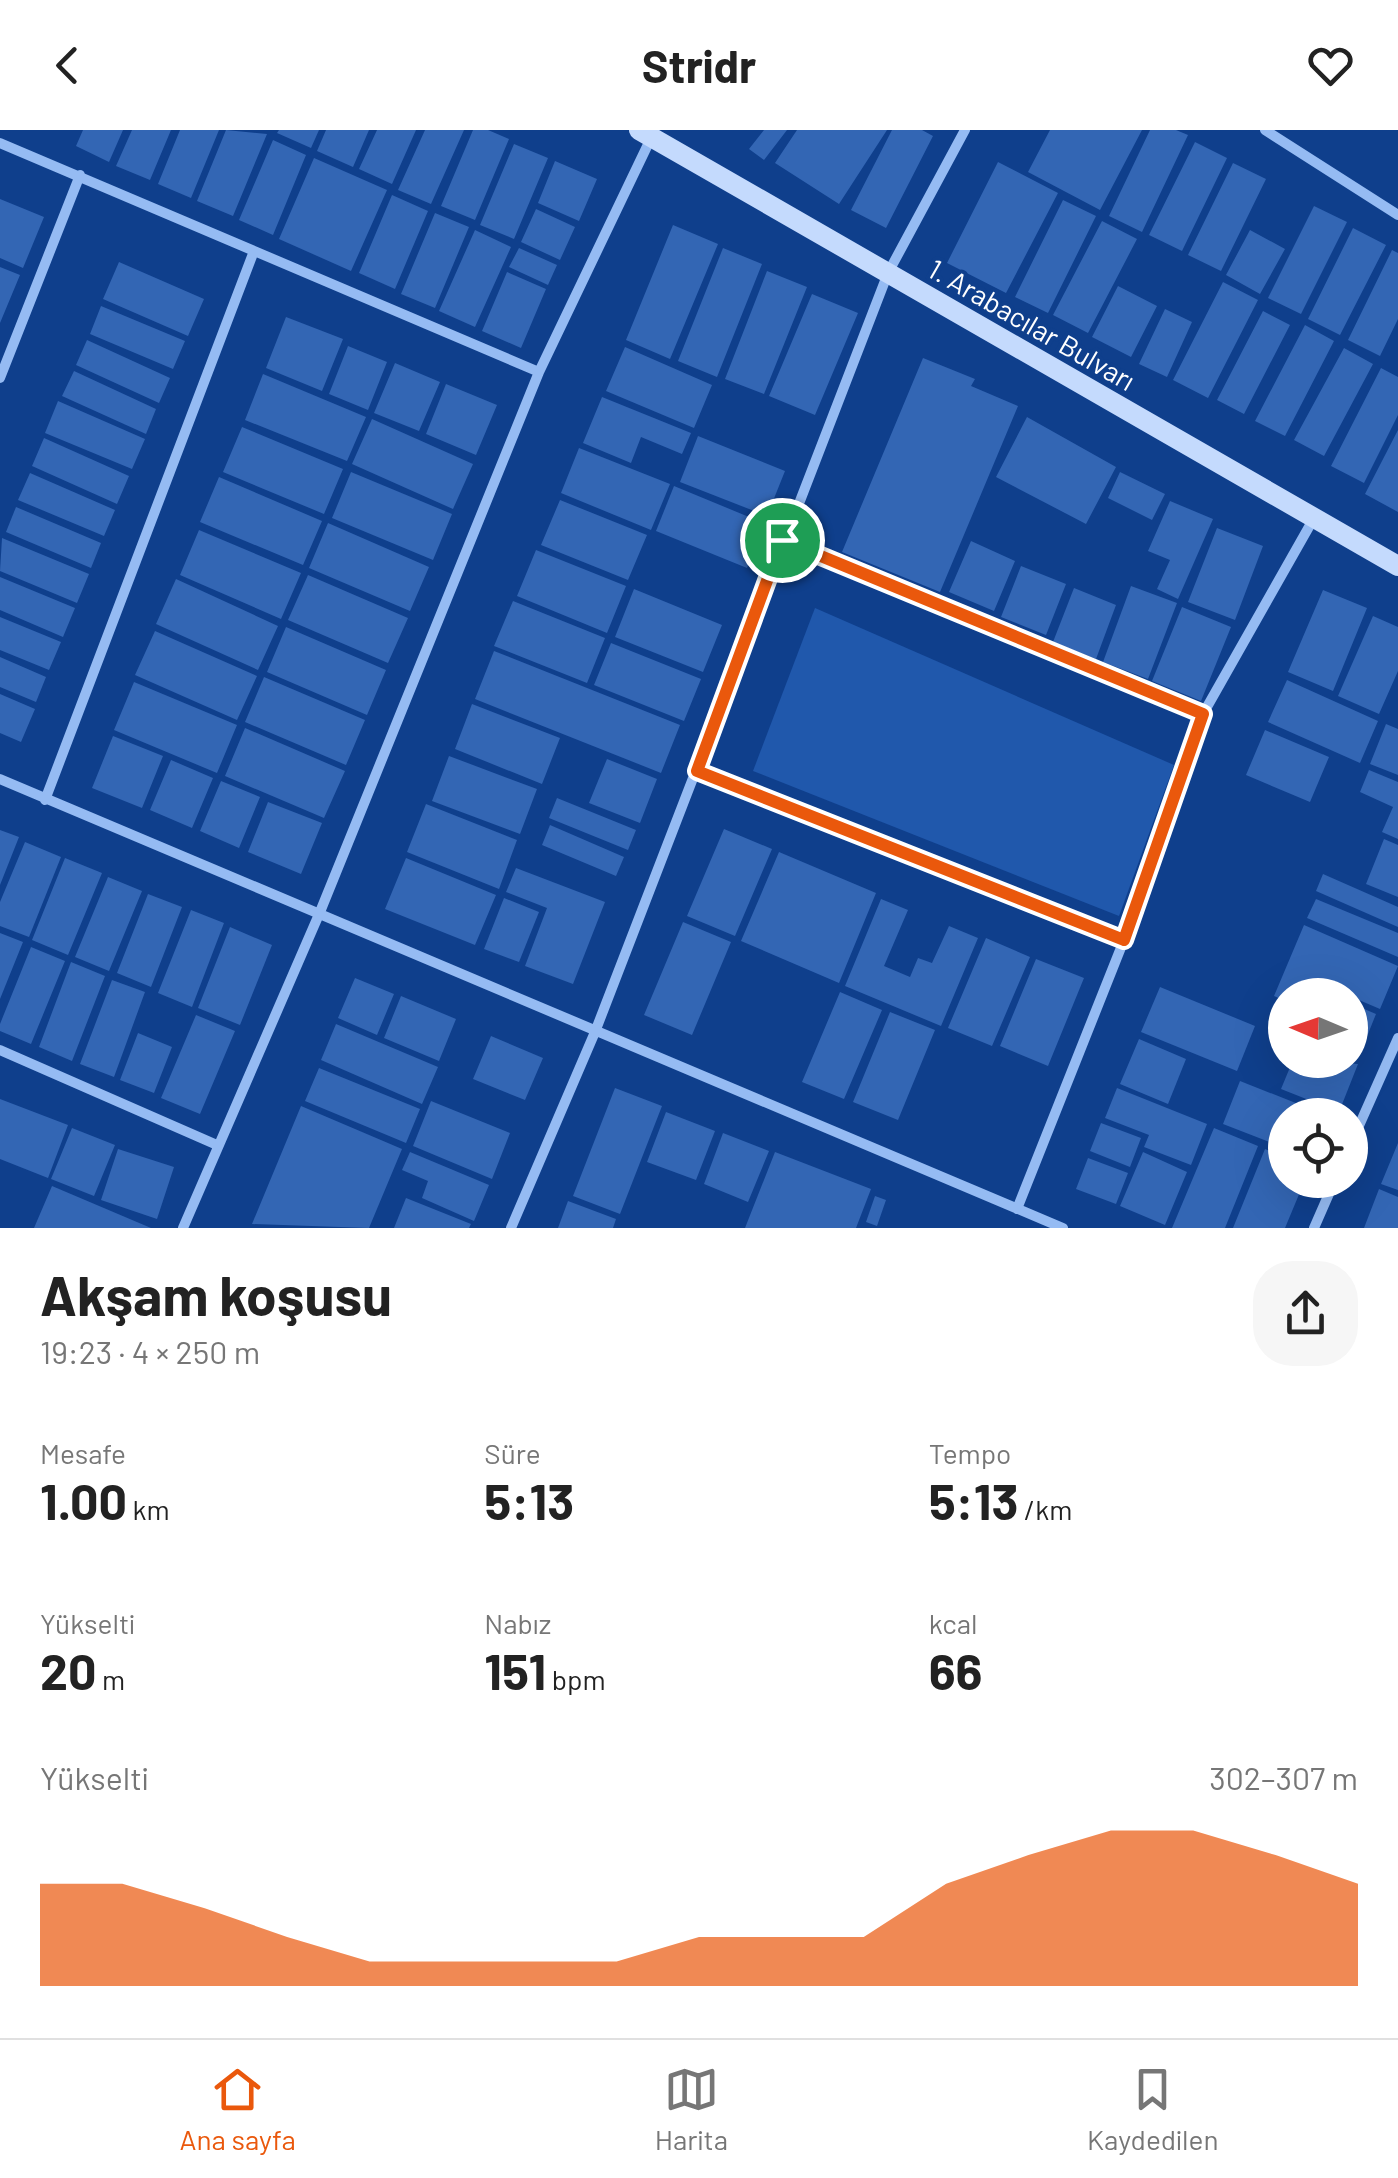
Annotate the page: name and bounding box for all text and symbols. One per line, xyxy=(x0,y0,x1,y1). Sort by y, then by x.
icon: back xyxy=(40,38,95,93)
text: Stridr xyxy=(642,38,756,92)
icon: heart xyxy=(1303,38,1358,93)
street label: 1. Arabacılar Bulvarı xyxy=(922,251,1142,397)
pin xyxy=(740,498,825,583)
icon: arrive xyxy=(755,513,810,568)
north arrow xyxy=(1268,978,1368,1078)
map controls xyxy=(1268,978,1368,1198)
button: locate xyxy=(1268,1098,1368,1198)
text: Akşam koşusu xyxy=(40,1261,392,1327)
button: share xyxy=(1253,1261,1358,1366)
text: 19:23 · 4 × 250 m xyxy=(40,1332,260,1370)
text: Mesafe xyxy=(40,1436,126,1470)
text: Süre xyxy=(484,1436,541,1470)
text: Tempo xyxy=(929,1436,1011,1470)
text: 1.00 xyxy=(40,1470,127,1530)
text: 5:13 xyxy=(484,1470,574,1530)
text: 5:13 xyxy=(929,1470,1019,1530)
text: km xyxy=(127,1492,170,1526)
text: /km xyxy=(1019,1492,1073,1526)
text: Yükselti xyxy=(40,1606,135,1640)
text: Nabız xyxy=(484,1606,551,1640)
text: kcal xyxy=(929,1606,977,1640)
text: 20 xyxy=(40,1640,97,1700)
text: 151 xyxy=(484,1640,546,1700)
text: 66 xyxy=(929,1640,982,1700)
text: m xyxy=(97,1662,125,1696)
text: bpm xyxy=(546,1662,606,1696)
text: Yükselti xyxy=(40,1758,149,1796)
text: 302–307 m xyxy=(1209,1758,1358,1796)
tab: Ana sayfa xyxy=(179,2062,296,2156)
tab: Harita xyxy=(655,2062,728,2156)
tab: Kaydedilen xyxy=(1087,2062,1219,2156)

